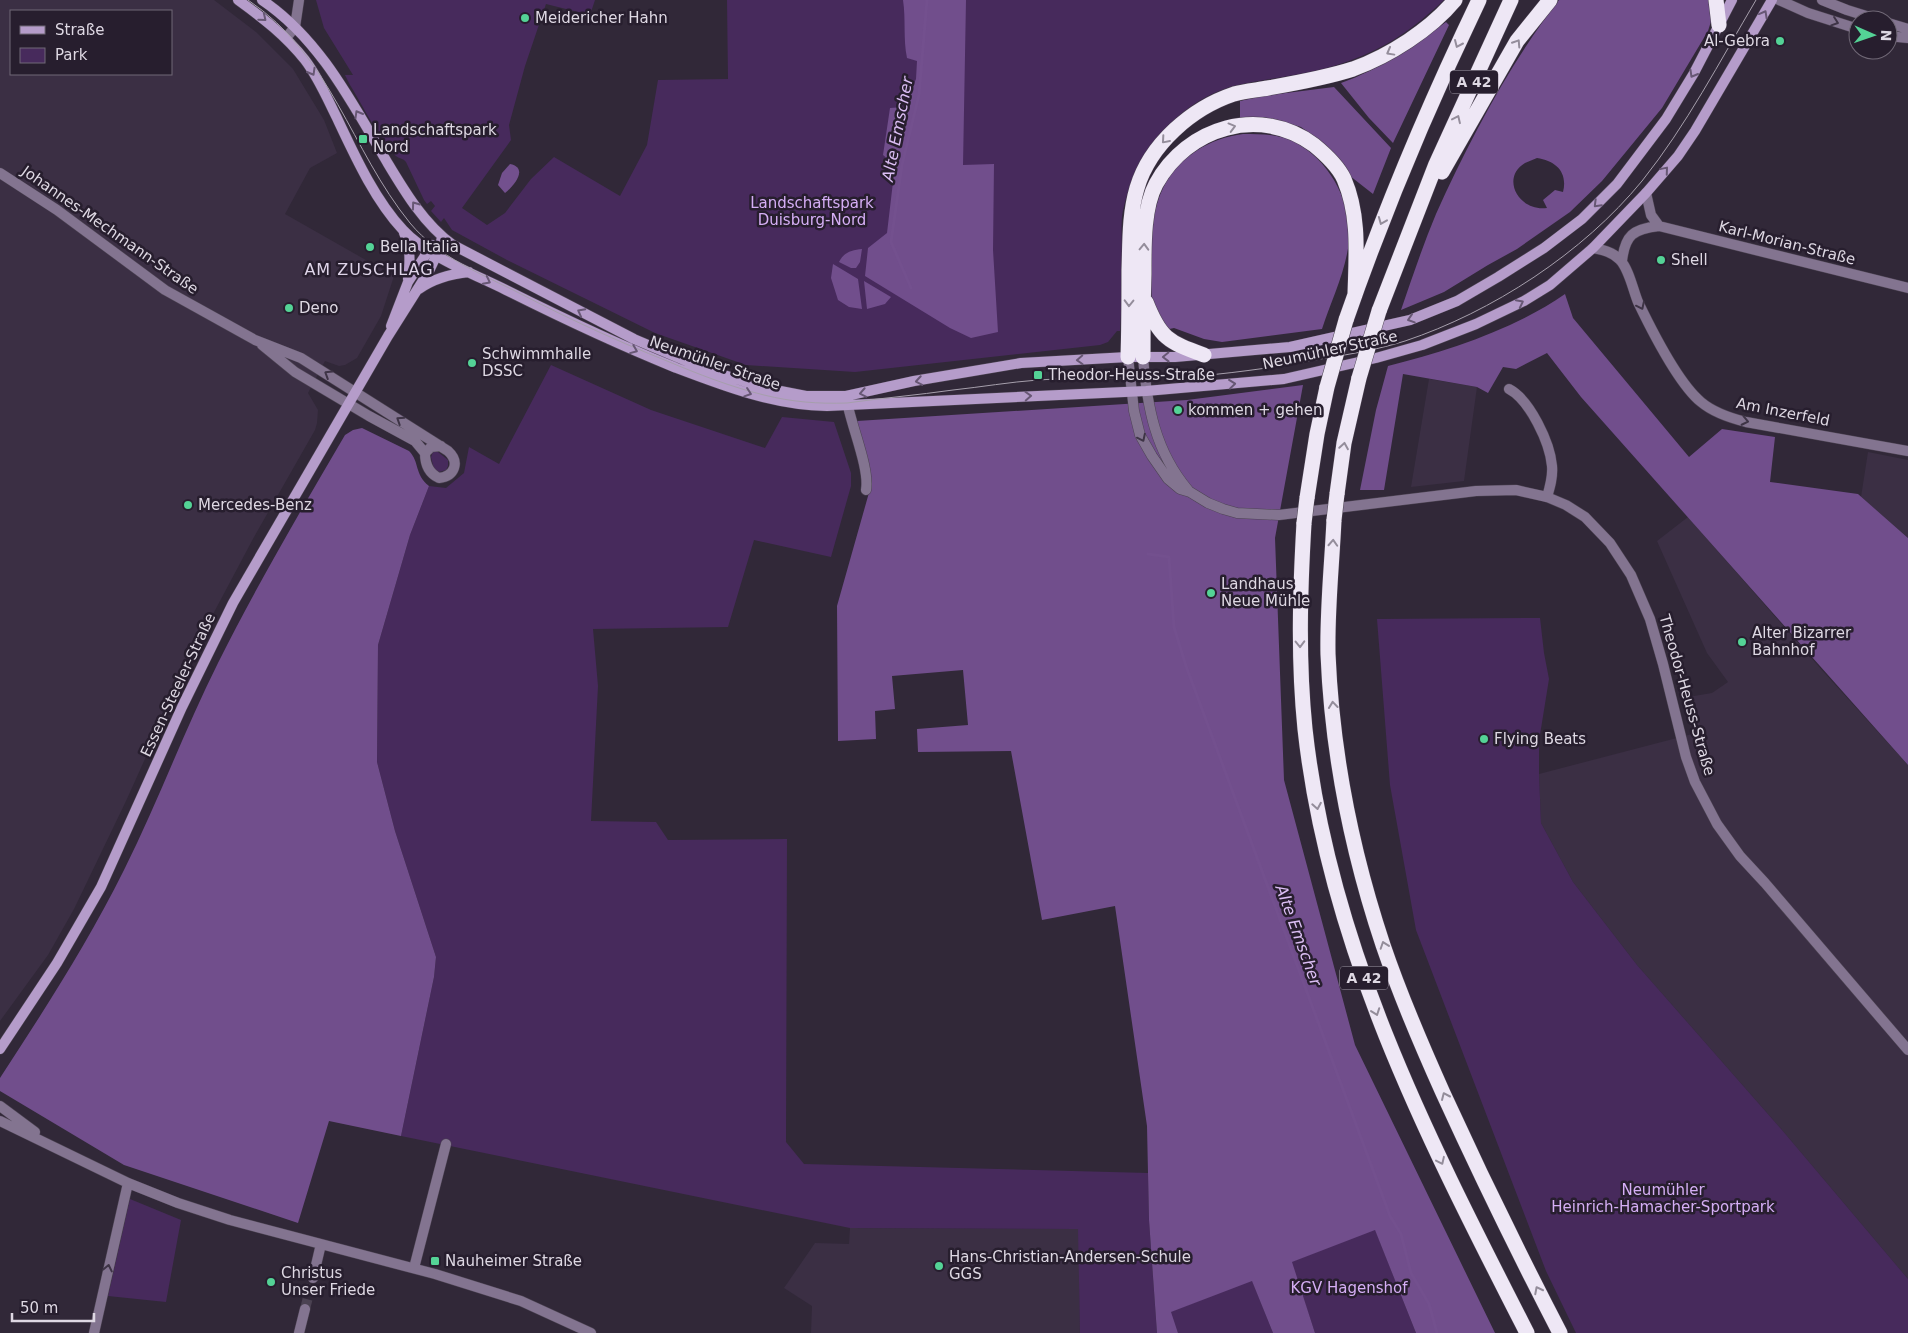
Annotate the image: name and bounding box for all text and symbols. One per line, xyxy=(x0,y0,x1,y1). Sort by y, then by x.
place label: Meidericher Hahn xyxy=(535,9,668,27)
legend xyxy=(10,10,172,75)
north arrow xyxy=(1848,10,1898,60)
one-way arrow xyxy=(1758,11,1768,20)
marker: Meidericher Hahn xyxy=(519,12,531,24)
one-way arrow xyxy=(257,13,266,21)
one-way arrow xyxy=(1830,16,1838,26)
text: Straße xyxy=(55,21,104,39)
text: N xyxy=(1878,29,1894,42)
place label: Al-Gebra xyxy=(1704,32,1770,50)
marker: Al-Gebra xyxy=(1774,35,1786,47)
one-way arrow xyxy=(1454,39,1465,48)
one-way arrow xyxy=(1510,39,1520,48)
text: Park xyxy=(55,46,88,64)
one-way arrow xyxy=(1386,46,1395,56)
one-way arrow xyxy=(306,66,316,75)
one-way arrow xyxy=(1689,69,1699,78)
road number: A 42 xyxy=(1450,70,1498,94)
water label: Alte Emscher xyxy=(878,74,917,184)
one-way arrow xyxy=(355,110,365,119)
one-way arrow xyxy=(1450,115,1461,124)
place label: Landschaftspark Nord xyxy=(373,121,497,156)
one-way arrow xyxy=(1227,123,1235,133)
marker: Landschaftspark Nord xyxy=(357,133,369,145)
one-way arrow xyxy=(1162,135,1171,144)
street label: Johannes-Mechmann-Straße xyxy=(17,161,202,298)
one-way arrow xyxy=(1659,167,1668,176)
park label: Landschaftspark Duisburg-Nord xyxy=(750,194,874,229)
one-way arrow xyxy=(1593,199,1602,208)
one-way arrow xyxy=(412,201,421,211)
one-way arrow xyxy=(1378,216,1388,225)
street label: Karl-Morian-Straße xyxy=(1717,217,1857,269)
place label: Bella Italia xyxy=(380,238,459,256)
marker: Bella Italia xyxy=(364,241,376,253)
one-way arrow xyxy=(1139,243,1150,251)
place label: Shell xyxy=(1671,251,1708,269)
marker: Shell xyxy=(1655,254,1667,266)
district label: AM ZUSCHLAG xyxy=(304,260,434,279)
one-way arrow xyxy=(482,275,491,285)
place label: Deno xyxy=(299,299,338,317)
one-way arrow xyxy=(1124,299,1134,307)
one-way arrow xyxy=(1515,299,1524,309)
one-way arrow xyxy=(1634,301,1644,310)
marker: Deno xyxy=(283,302,295,314)
one-way arrow xyxy=(578,308,587,318)
one-way arrow xyxy=(1408,313,1416,323)
street label: Neumühler Straße xyxy=(1261,327,1399,373)
street label: Neumühler Straße xyxy=(647,332,783,394)
one-way arrow xyxy=(629,344,638,355)
place label: Schwimmhalle DSSC xyxy=(482,345,591,380)
one-way arrow xyxy=(1162,352,1170,362)
one-way arrow xyxy=(1075,355,1083,366)
marker: Schwimmhalle DSSC xyxy=(466,357,478,369)
place label: Theodor-Heuss-Straße xyxy=(1047,366,1215,384)
marker: Theodor-Heuss-Straße xyxy=(1032,369,1044,381)
one-way arrow xyxy=(325,371,334,381)
one-way arrow xyxy=(914,375,923,385)
one-way arrow xyxy=(1229,379,1237,390)
one-way arrow xyxy=(743,387,752,397)
one-way arrow xyxy=(859,387,867,397)
one-way arrow xyxy=(1024,390,1032,401)
street label: Am Inzerfeld xyxy=(1735,394,1831,430)
place label: kommen + gehen xyxy=(1188,401,1322,419)
marker: kommen + gehen xyxy=(1172,404,1184,416)
one-way arrow xyxy=(396,416,405,426)
one-way arrow xyxy=(1741,416,1750,426)
one-way arrow xyxy=(1136,433,1146,442)
one-way arrow xyxy=(1339,441,1349,450)
place label: Mercedes-Benz xyxy=(198,496,312,514)
marker: Mercedes-Benz xyxy=(182,499,194,511)
one-way arrow xyxy=(1328,539,1339,547)
place label: Landhaus Neue Mühle xyxy=(1221,575,1310,610)
marker: Landhaus Neue Mühle xyxy=(1205,587,1217,599)
street label: Essen-Steeler-Straße xyxy=(137,610,219,760)
street label: Theodor-Heuss-Straße xyxy=(1655,611,1719,778)
place label: Alter Bizarrer Bahnhof xyxy=(1752,624,1852,659)
marker: Alter Bizarrer Bahnhof xyxy=(1736,636,1748,648)
one-way arrow xyxy=(1295,640,1305,648)
one-way arrow xyxy=(1328,701,1339,709)
place label: Flying Beats xyxy=(1494,730,1586,748)
marker: Flying Beats xyxy=(1478,733,1490,745)
one-way arrow xyxy=(1311,801,1321,810)
water label: Alte Emscher xyxy=(1271,881,1326,990)
one-way arrow xyxy=(1379,942,1389,950)
road number: A 42 xyxy=(1340,966,1388,990)
one-way arrow xyxy=(1370,1007,1380,1016)
one-way arrow xyxy=(1440,1092,1451,1101)
one-way arrow xyxy=(1434,1156,1445,1165)
park label: Neumühler Heinrich-Hamacher-Sportpark xyxy=(1551,1181,1775,1216)
place label: Hans-Christian-Andersen-Schule GGS xyxy=(949,1248,1191,1283)
place label: Nauheimer Straße xyxy=(445,1252,582,1270)
marker: Nauheimer Straße xyxy=(429,1255,441,1267)
marker: Hans-Christian-Andersen-Schule GGS xyxy=(933,1260,945,1272)
one-way arrow xyxy=(103,1264,113,1273)
place label: Christus Unser Friede xyxy=(281,1264,375,1299)
marker: Christus Unser Friede xyxy=(265,1276,277,1288)
park label: KGV Hagenshof xyxy=(1291,1279,1408,1297)
one-way arrow xyxy=(1534,1286,1544,1295)
scale bar xyxy=(12,1290,95,1322)
text: 50 m xyxy=(20,1299,58,1317)

